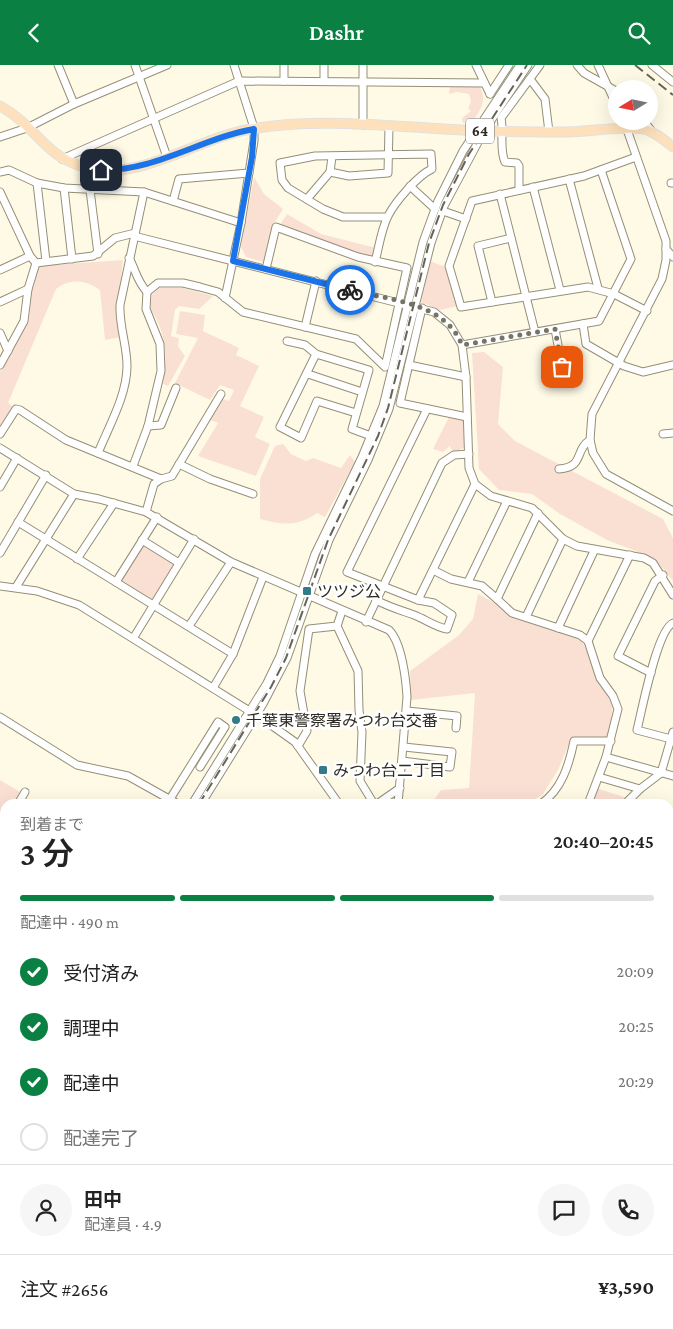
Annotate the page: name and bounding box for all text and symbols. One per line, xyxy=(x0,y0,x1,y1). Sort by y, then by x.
icon: back xyxy=(20,19,48,47)
icon: search xyxy=(625,19,653,47)
text: Dashr xyxy=(309,20,364,45)
north arrow xyxy=(608,80,658,130)
map controls xyxy=(608,80,658,130)
road number: 64 xyxy=(466,119,494,143)
pin xyxy=(80,149,122,191)
icon: home xyxy=(87,156,115,184)
courier xyxy=(325,265,375,315)
icon: bike xyxy=(336,276,364,304)
pin xyxy=(541,346,583,388)
icon: bag xyxy=(548,353,576,381)
place label: ツツジ公 xyxy=(317,583,381,600)
marker: ツツジ公 xyxy=(301,585,313,597)
place label: 千葉東警察署みつわ台交番 xyxy=(246,712,438,729)
marker: 千葉東警察署みつわ台交番 xyxy=(230,714,242,726)
place label: みつわ台二丁目 xyxy=(333,762,445,779)
marker: みつわ台二丁目 xyxy=(317,764,329,776)
text: 到着まで xyxy=(20,816,84,833)
text: 20:40–20:45 xyxy=(553,831,654,852)
text: 3 分 xyxy=(20,836,74,872)
text: 配達中 · 490 m xyxy=(20,914,119,931)
icon: check xyxy=(20,958,48,986)
text: 受付済み xyxy=(63,963,139,984)
text: 20:09 xyxy=(617,963,654,980)
icon: check xyxy=(20,1013,48,1041)
text: 調理中 xyxy=(63,1018,120,1039)
text: 20:25 xyxy=(619,1018,654,1035)
icon: check xyxy=(20,1068,48,1096)
text: 配達中 xyxy=(63,1073,120,1094)
text: 20:29 xyxy=(618,1073,654,1090)
text: 配達完了 xyxy=(63,1128,139,1149)
button: person xyxy=(20,1184,72,1236)
button: chat xyxy=(538,1184,590,1236)
button: phone xyxy=(602,1184,654,1236)
text: 田中 xyxy=(84,1189,122,1210)
text: 配達員 · 4.9 xyxy=(84,1216,162,1233)
text: ¥3,590 xyxy=(598,1277,654,1298)
text: 注文 #2656 xyxy=(20,1279,108,1300)

